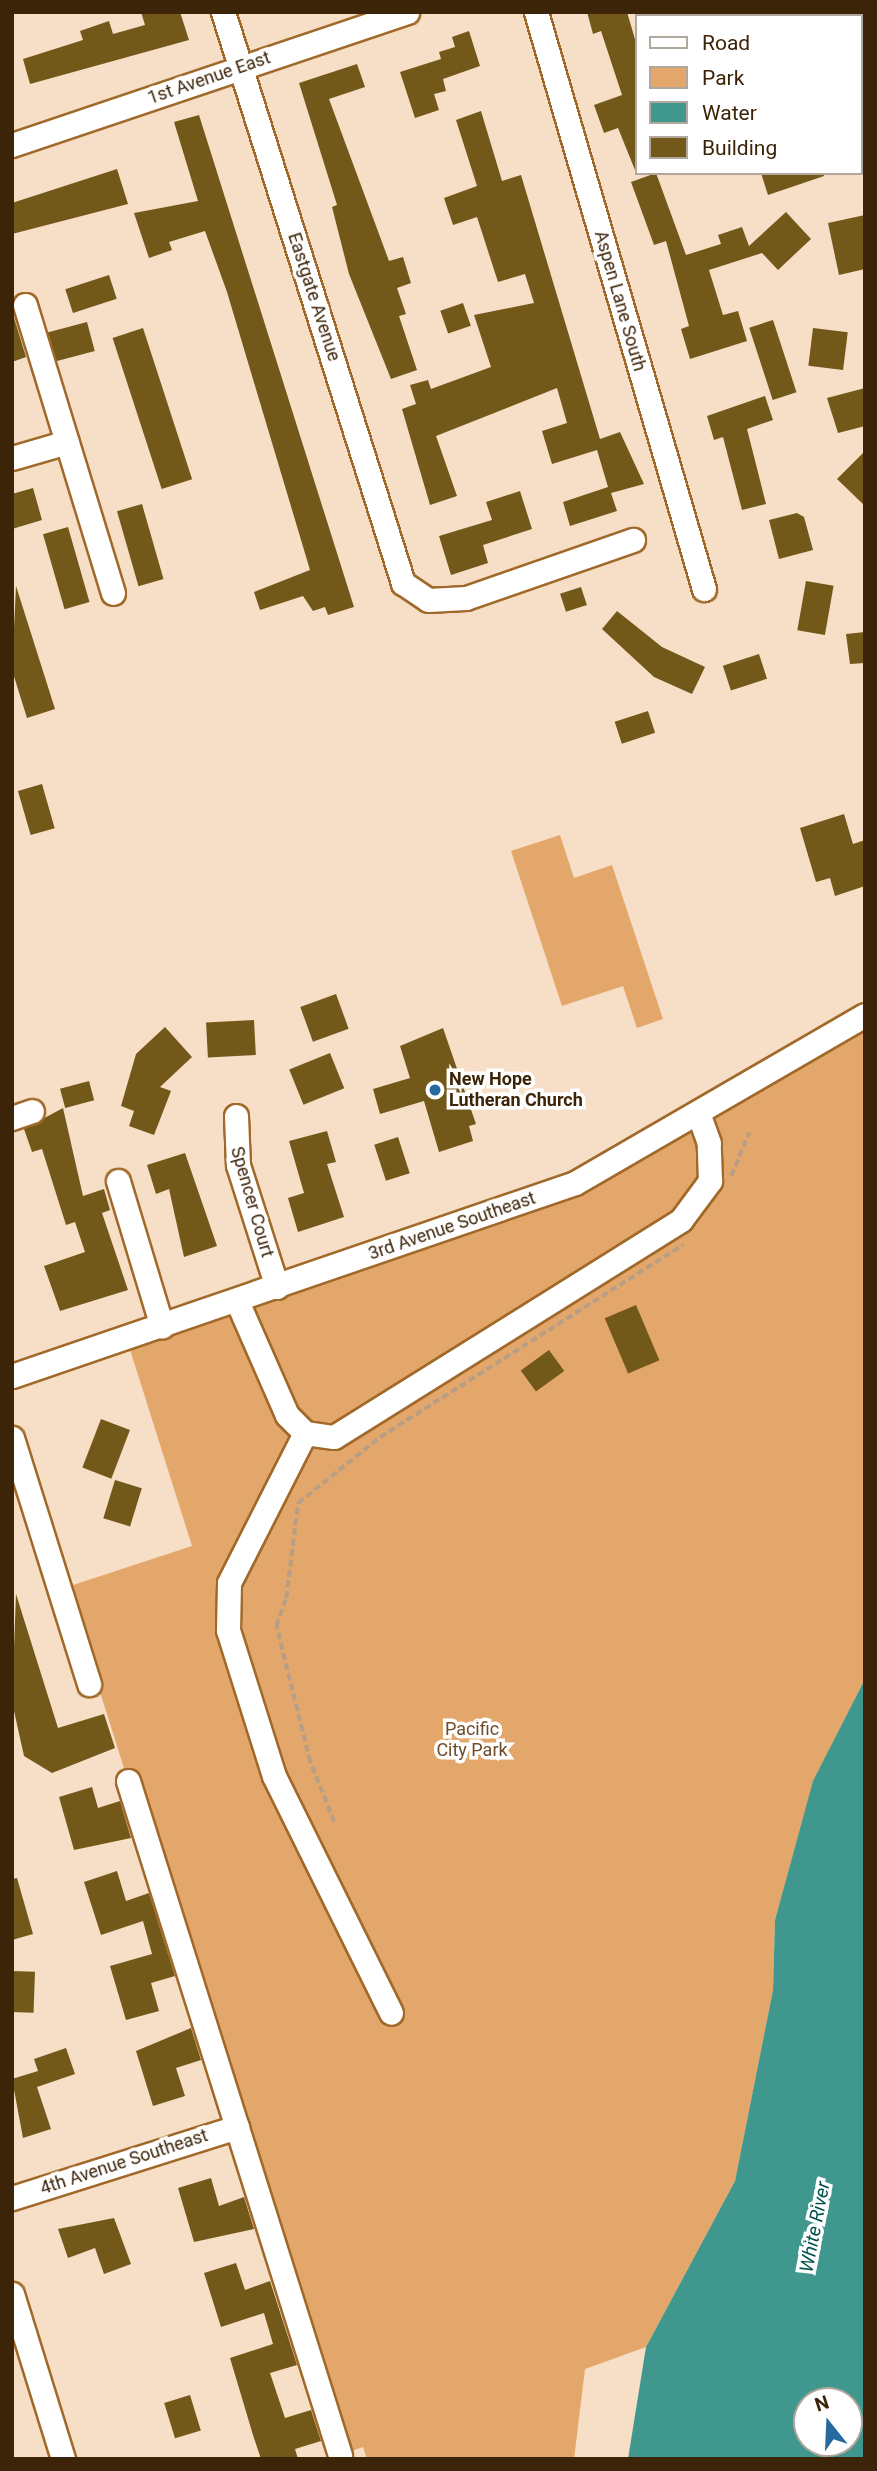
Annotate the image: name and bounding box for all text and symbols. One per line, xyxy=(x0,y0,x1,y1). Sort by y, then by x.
legend xyxy=(636,14,863,175)
text: Road xyxy=(702,31,750,55)
street label: 1st Avenue East xyxy=(145,47,273,109)
text: Park xyxy=(702,66,744,90)
text: Water xyxy=(702,101,757,125)
text: Building xyxy=(702,136,777,160)
street label: Aspen Lane South xyxy=(590,228,650,374)
street label: Eastgate Avenue xyxy=(283,230,345,364)
place label: New Hope Lutheran Church xyxy=(449,1069,583,1112)
marker: New Hope Lutheran Church xyxy=(427,1082,443,1098)
street label: Spencer Court xyxy=(226,1144,278,1260)
street label: 3rd Avenue Southeast xyxy=(366,1187,538,1265)
park label: Pacific City Park xyxy=(436,1719,508,1762)
street label: 4th Avenue Southeast xyxy=(37,2125,211,2199)
water label: White River xyxy=(795,2180,835,2274)
north arrow xyxy=(793,2387,863,2457)
text: N xyxy=(812,2390,832,2416)

